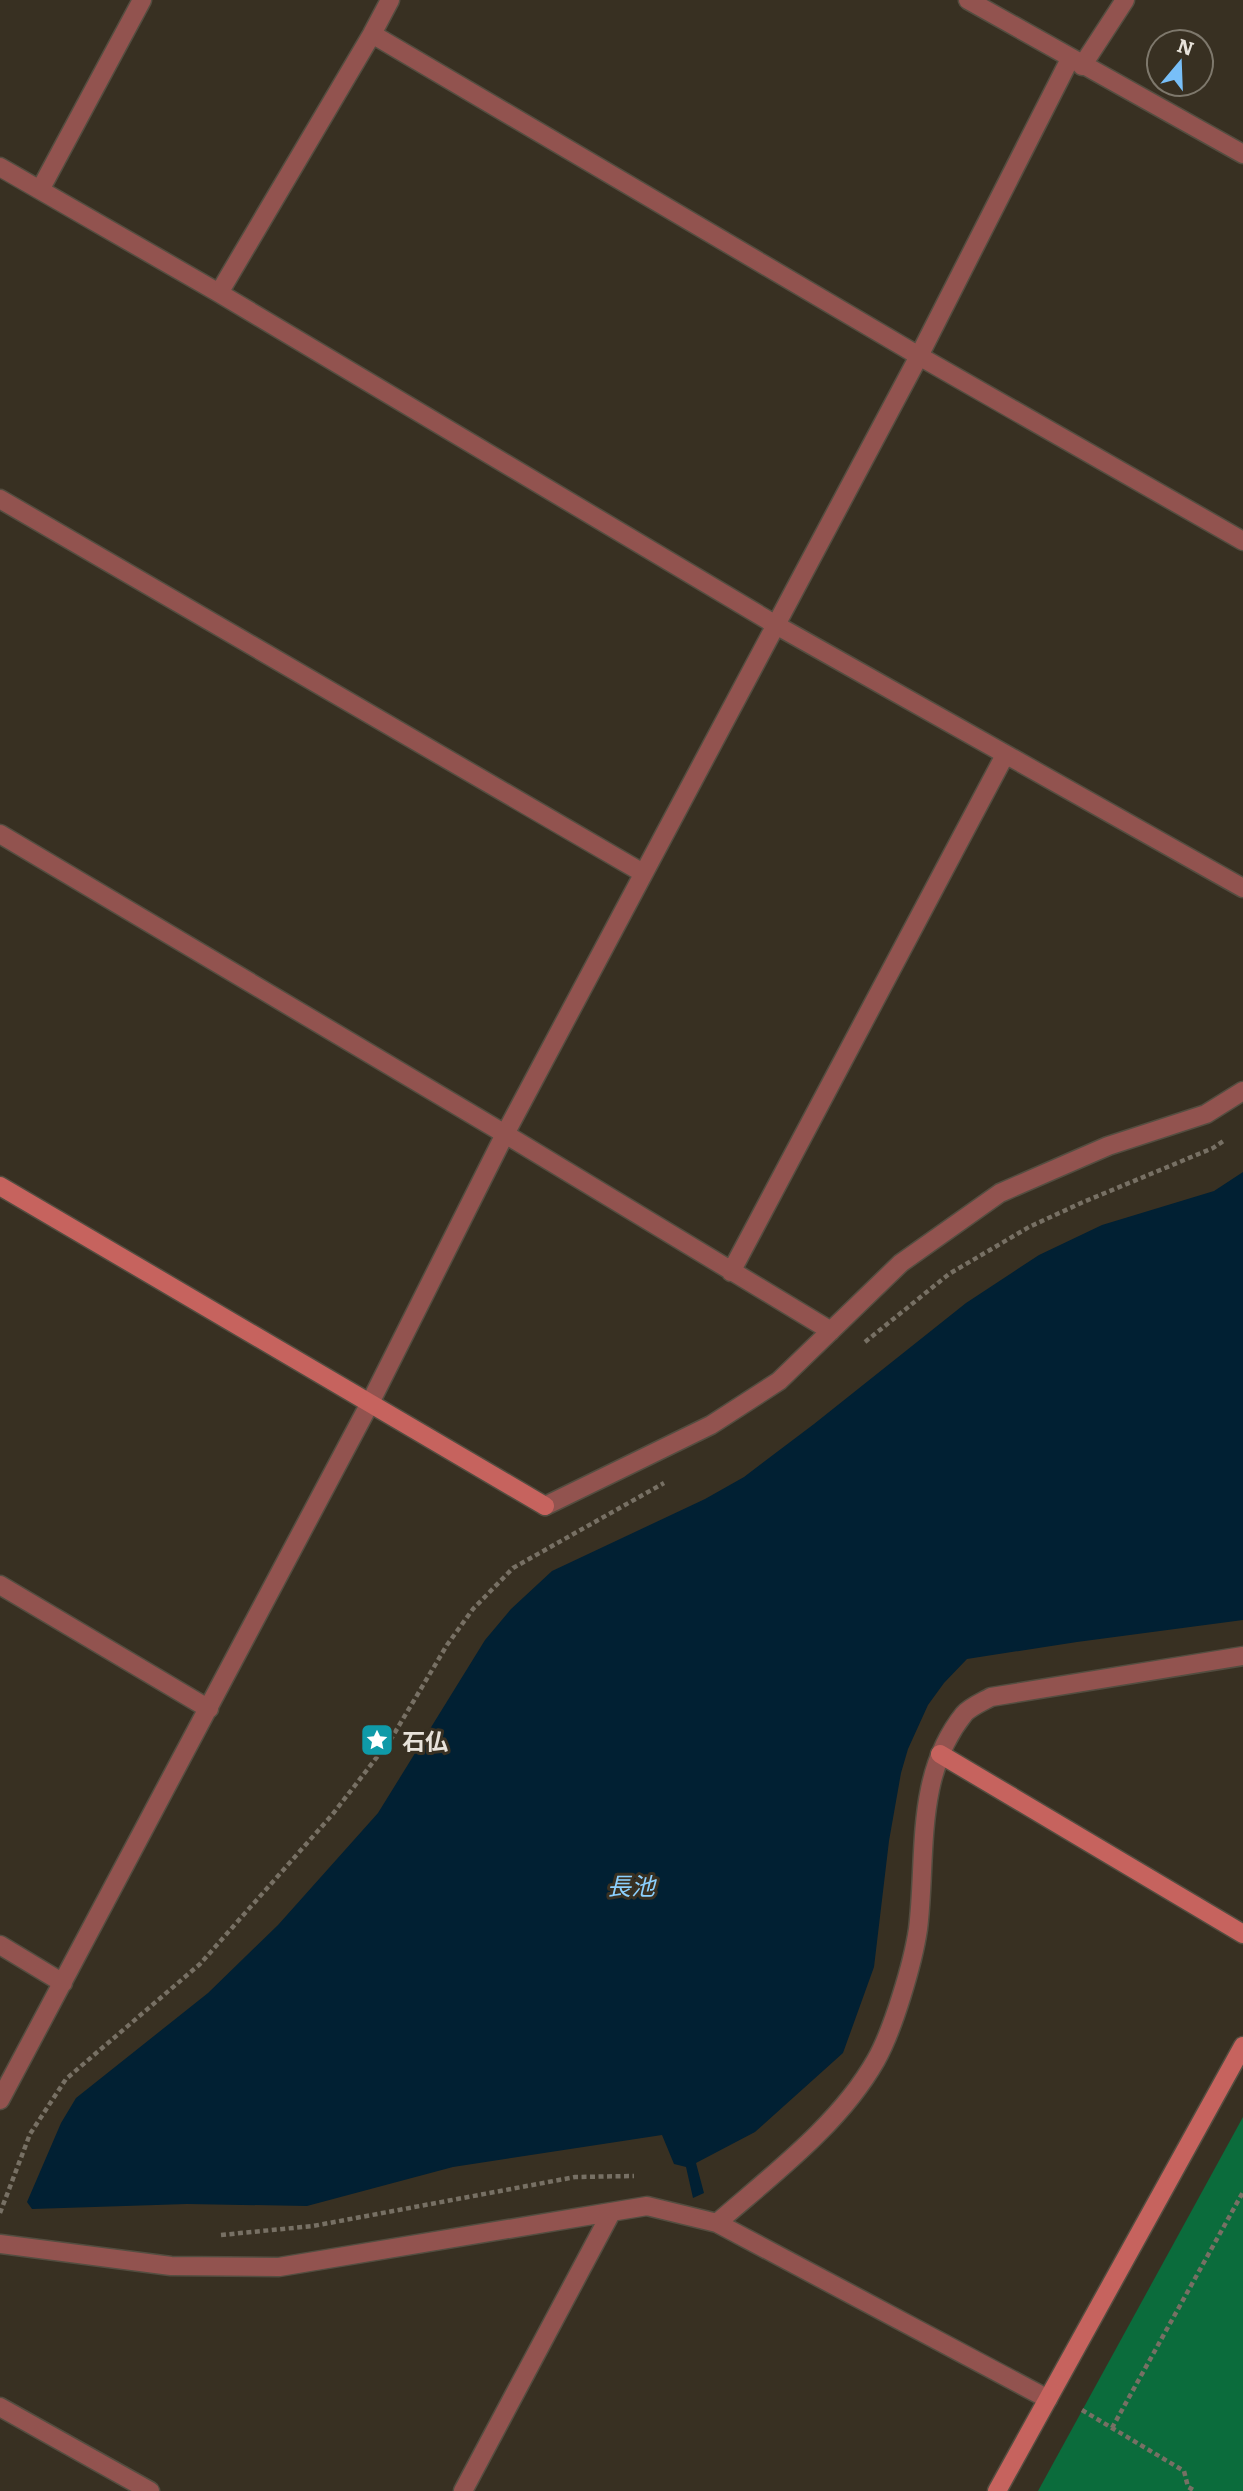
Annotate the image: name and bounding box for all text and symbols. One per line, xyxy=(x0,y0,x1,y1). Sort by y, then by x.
north arrow xyxy=(1145,28,1215,98)
text: N xyxy=(1174,30,1198,62)
place icon: 石仏 xyxy=(358,1721,396,1759)
place label: 石仏 xyxy=(402,1723,448,1757)
water label: 長池 xyxy=(607,1867,657,1902)

